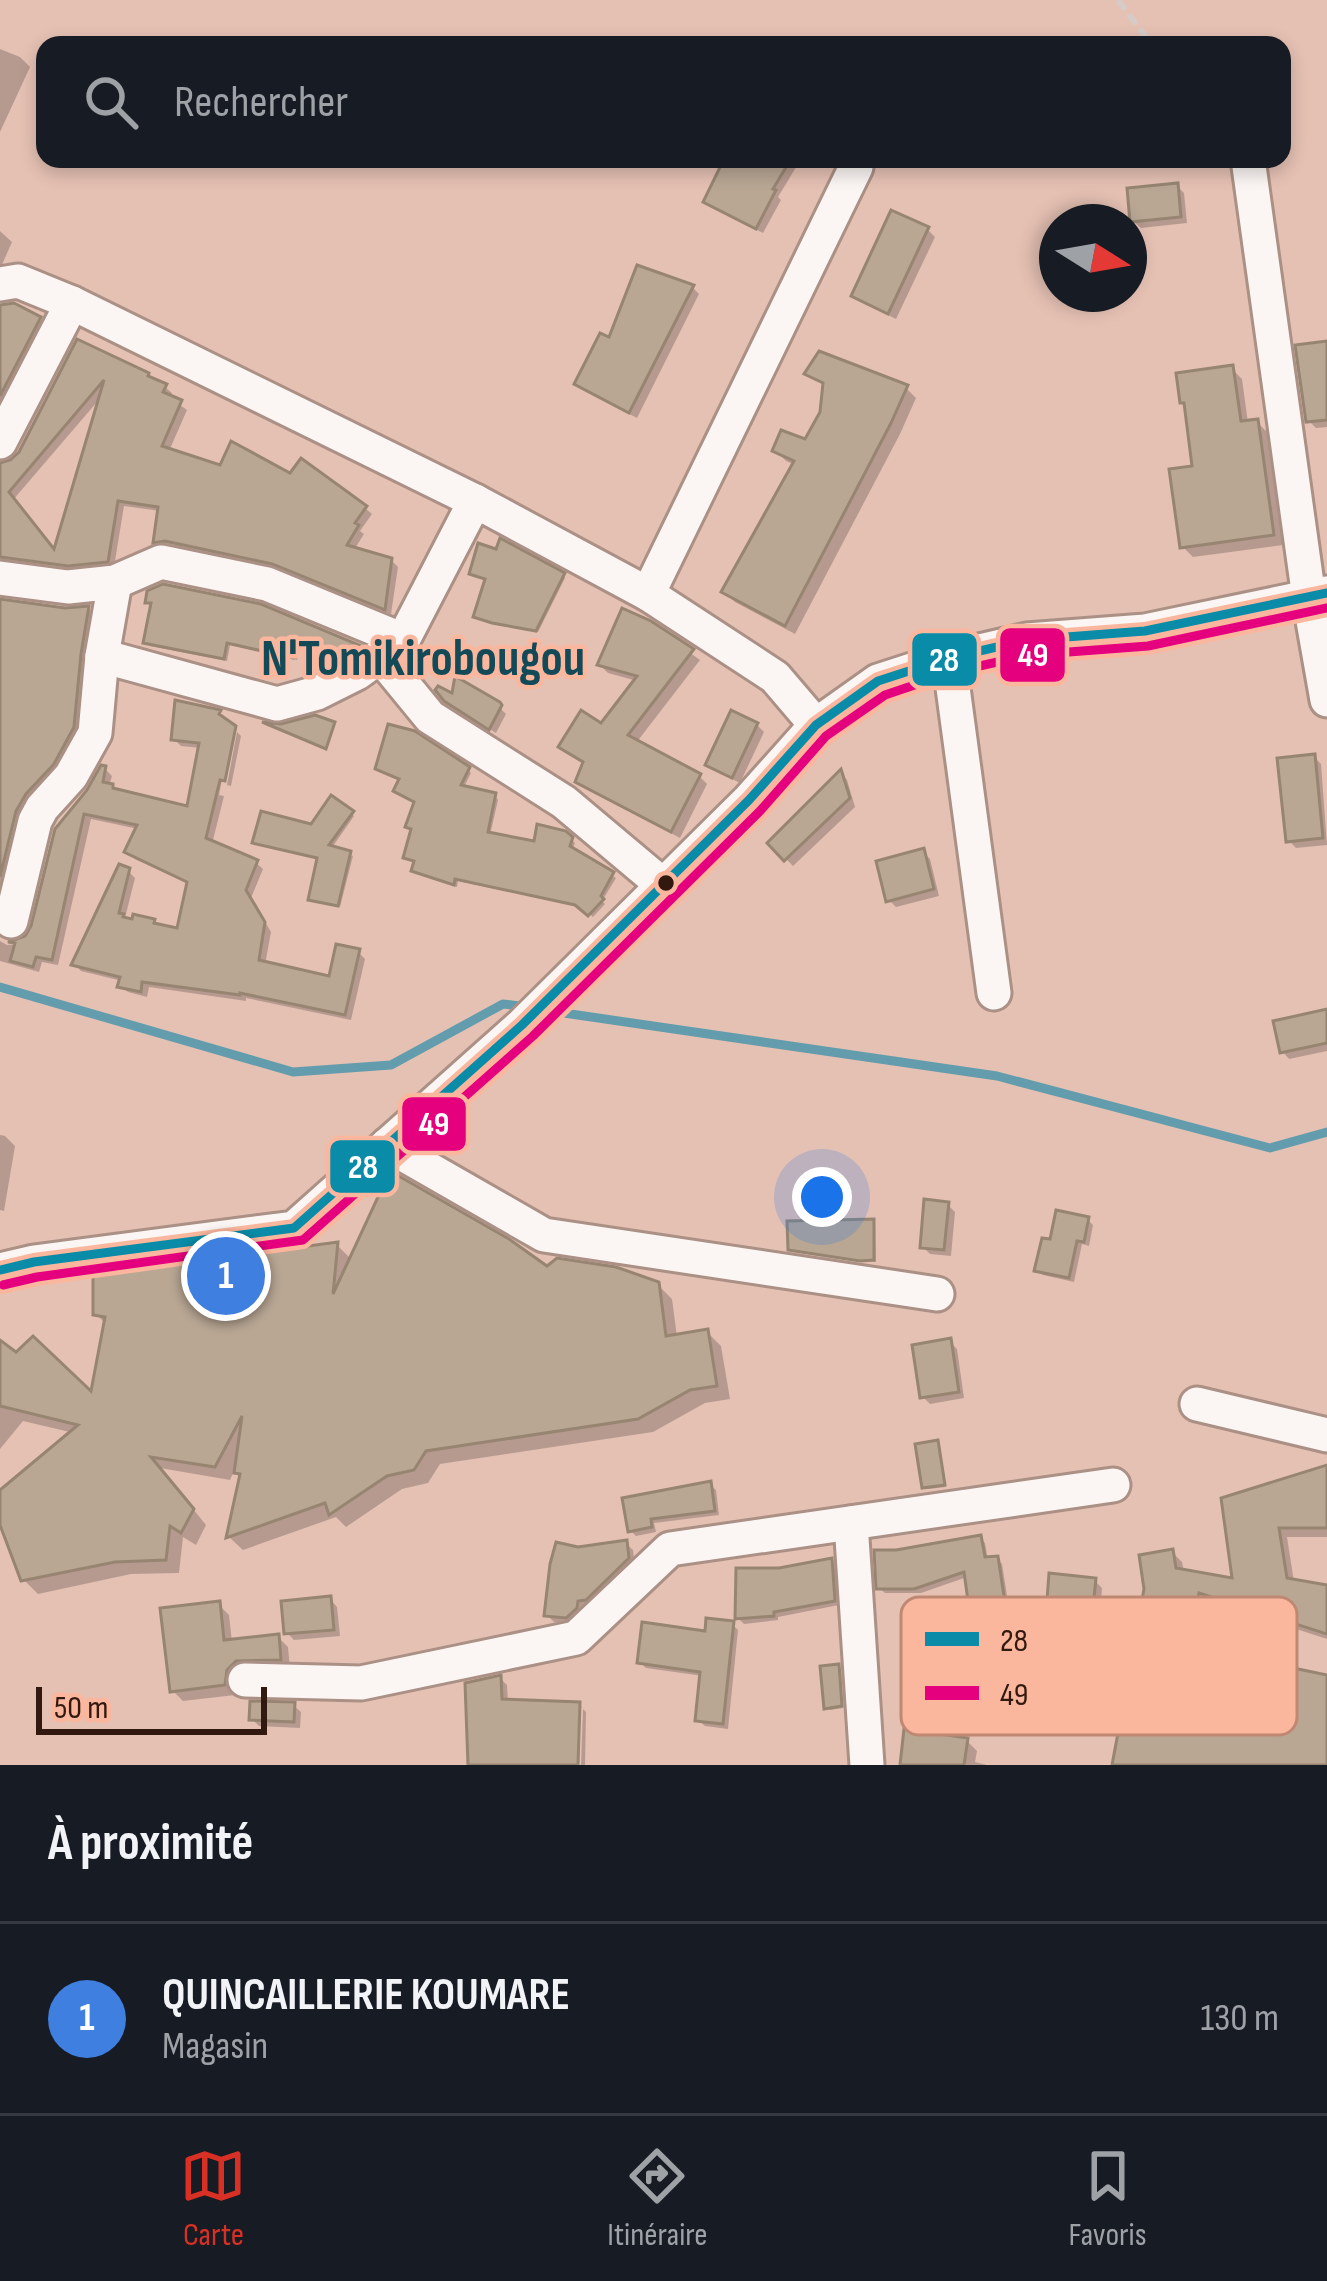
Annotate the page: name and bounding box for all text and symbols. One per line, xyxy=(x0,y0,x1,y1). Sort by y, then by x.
search box xyxy=(36,36,1291,168)
icon: search xyxy=(78,69,144,135)
text: Rechercher xyxy=(174,75,348,130)
north arrow xyxy=(1039,204,1147,312)
line badge: 49 xyxy=(998,626,1067,684)
district label: N'Tomikirobougou xyxy=(261,629,585,690)
line badge: 28 xyxy=(910,631,979,688)
text: 49 xyxy=(1017,636,1049,676)
text: 28 xyxy=(929,641,959,681)
unlabelled marker xyxy=(655,872,677,894)
line badge: 49 xyxy=(400,1095,468,1153)
text: 49 xyxy=(418,1105,450,1145)
line badge: 28 xyxy=(328,1138,397,1195)
text: 28 xyxy=(348,1148,378,1188)
your location xyxy=(792,1167,852,1227)
pin: 1 xyxy=(187,1231,265,1321)
legend xyxy=(901,1597,1297,1735)
text: 28 xyxy=(1000,1621,1028,1661)
text: 49 xyxy=(1000,1675,1028,1715)
scale bar xyxy=(36,1681,267,1734)
text: 50 m xyxy=(54,1688,108,1728)
text: À proximité xyxy=(48,1813,253,1874)
text: QUINCAILLERIE KOUMARE xyxy=(162,1968,570,2023)
text: 1 xyxy=(79,1995,95,2042)
text: 130 m xyxy=(1200,1995,1279,2042)
text: Magasin xyxy=(162,2023,268,2070)
tab: Carte xyxy=(180,2143,246,2255)
tab: Itinéraire xyxy=(607,2143,708,2255)
tab: Favoris xyxy=(1068,2143,1147,2255)

